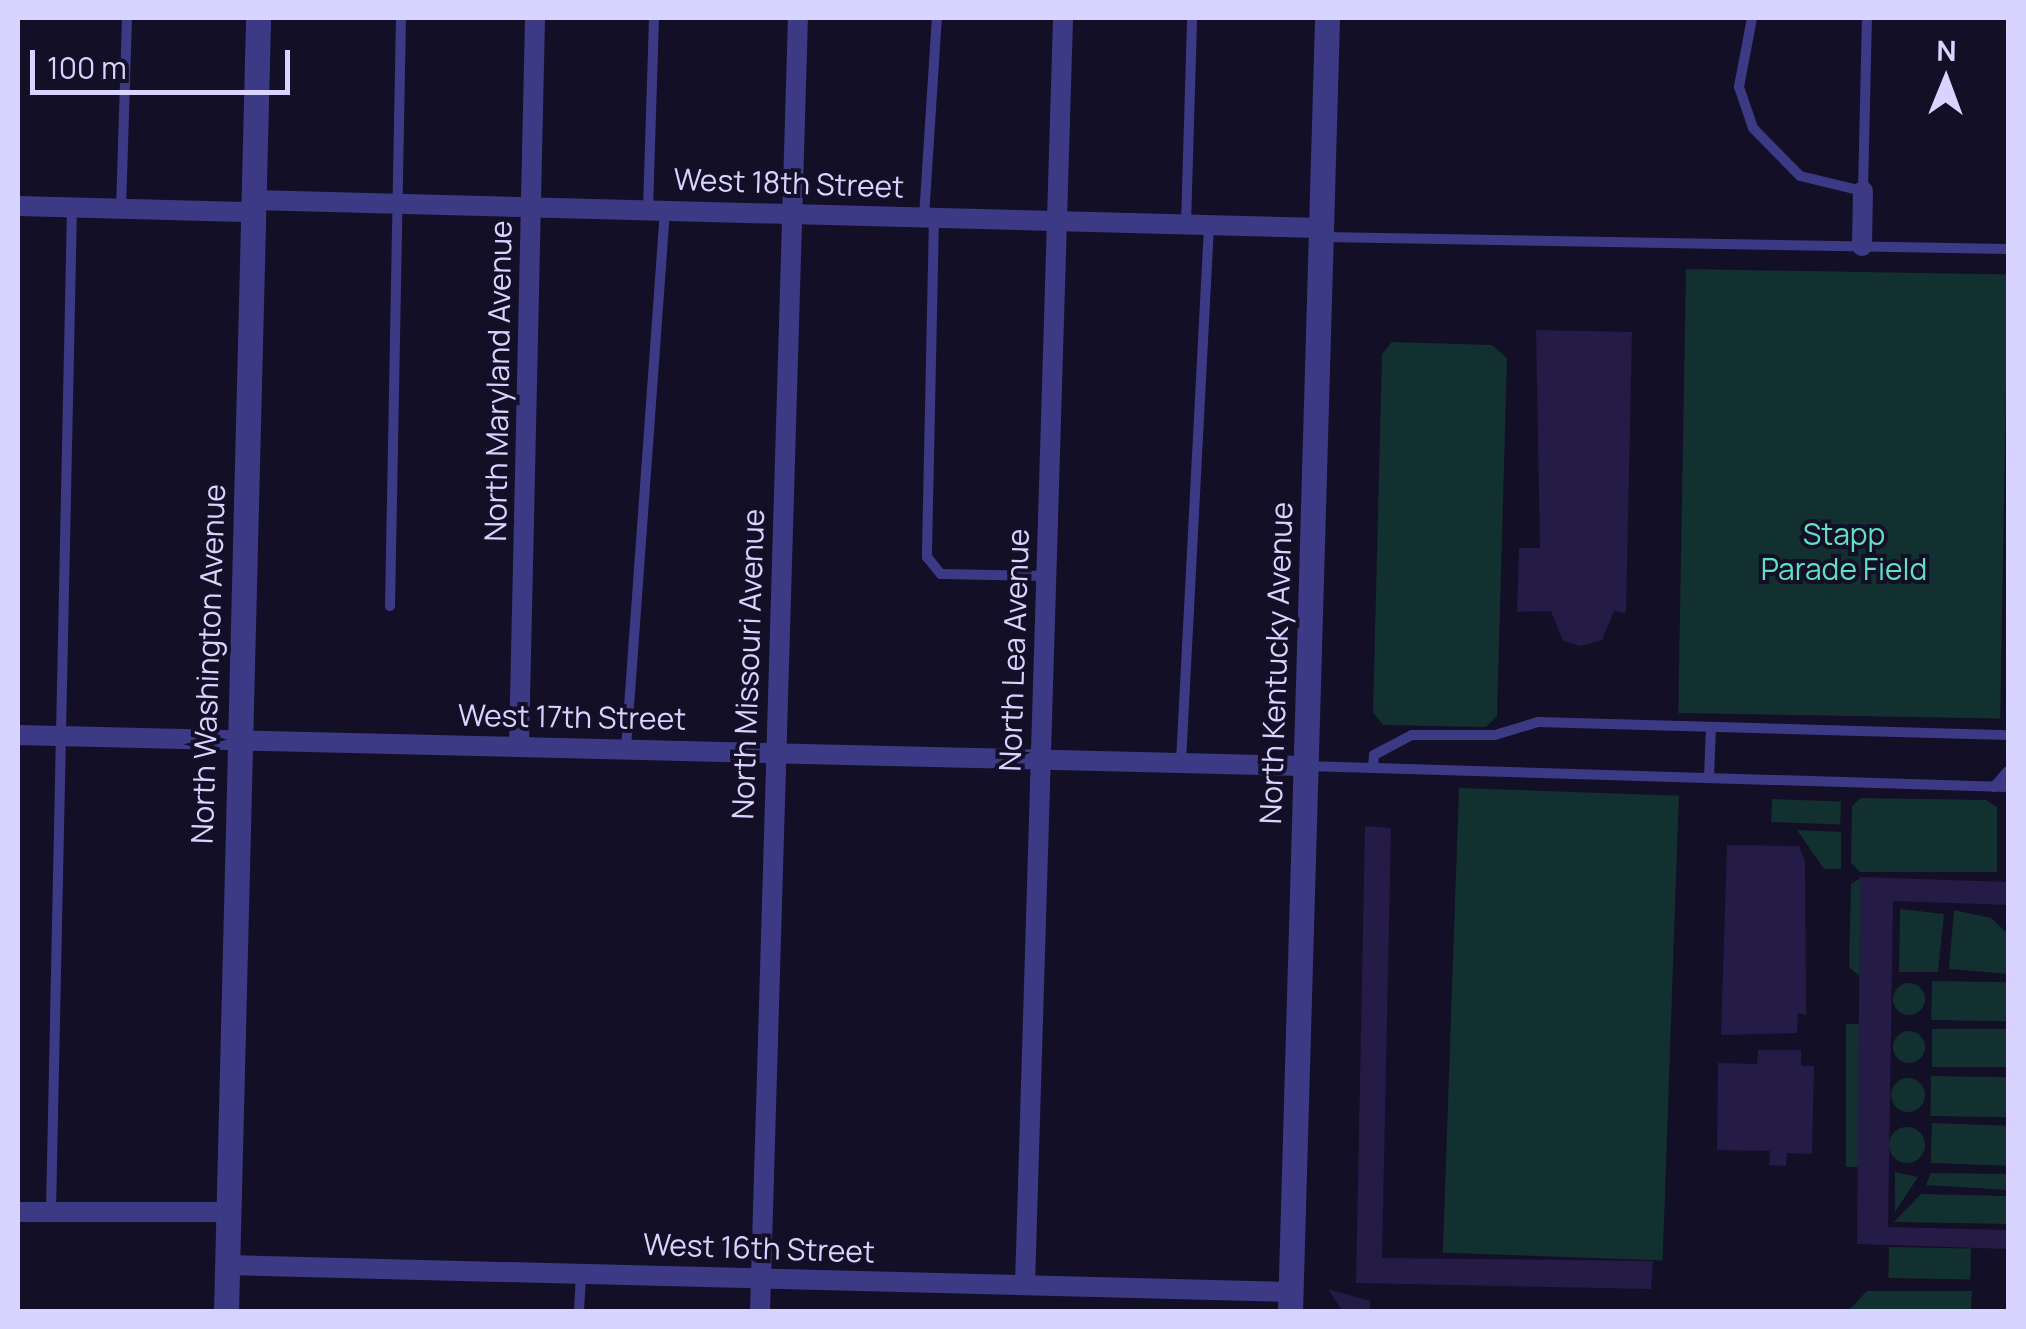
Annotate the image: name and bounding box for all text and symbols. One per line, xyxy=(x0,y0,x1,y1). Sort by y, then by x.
scale bar xyxy=(35,30,295,92)
north arrow xyxy=(1896,30,1996,130)
text: N xyxy=(1936,31,1957,69)
text: 100 m xyxy=(47,47,127,88)
street label: West 18th Street xyxy=(673,161,905,205)
street label: North Maryland Avenue xyxy=(477,220,519,542)
street label: North Washington Avenue xyxy=(184,483,232,845)
street label: North Kentucky Avenue xyxy=(1252,501,1300,825)
street label: North Missouri Avenue xyxy=(725,508,771,820)
park label: Stapp Parade Field xyxy=(1761,516,1927,586)
street label: North Lea Avenue xyxy=(992,528,1036,772)
street label: West 17th Street xyxy=(458,697,686,737)
street label: West 16th Street xyxy=(643,1226,875,1270)

